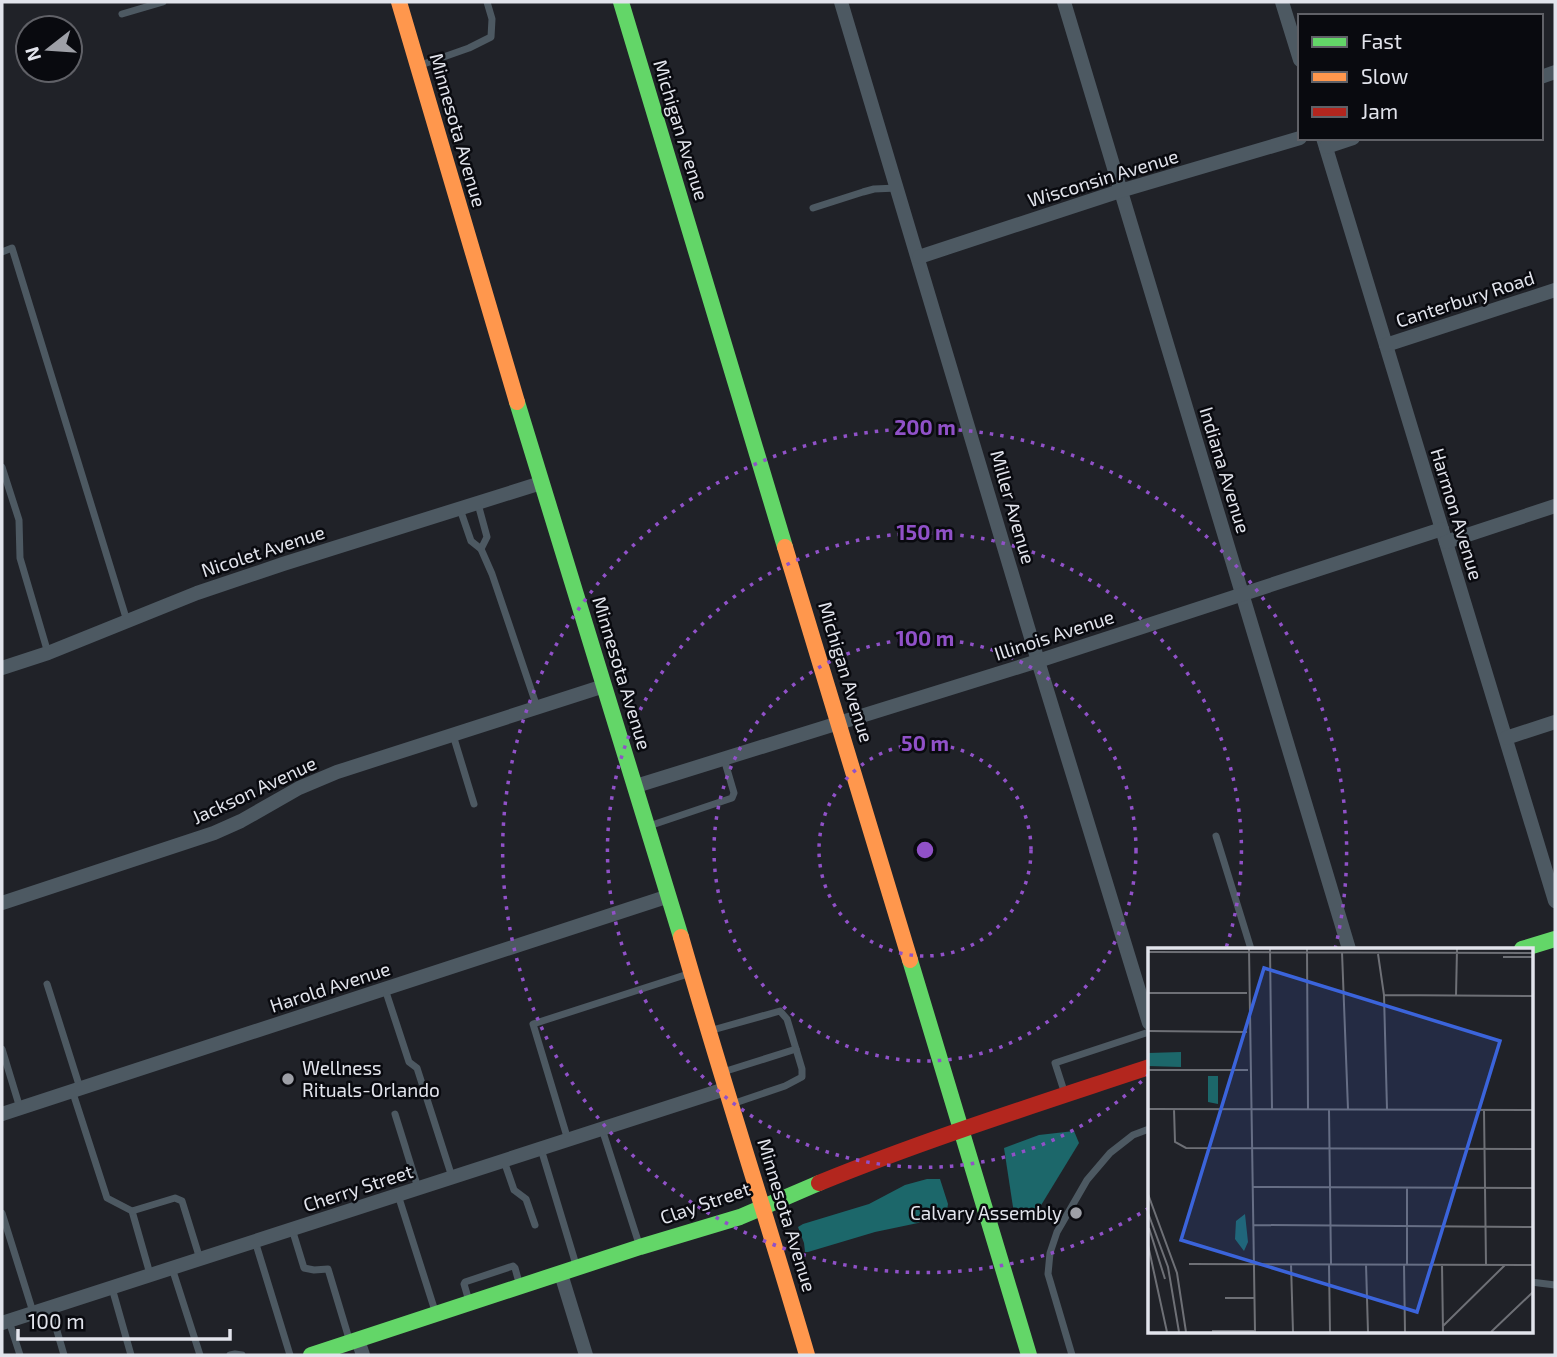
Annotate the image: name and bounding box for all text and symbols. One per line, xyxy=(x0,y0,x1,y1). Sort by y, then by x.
north arrow xyxy=(14,14,84,84)
legend xyxy=(1298,14,1543,140)
text: Fast xyxy=(1361,28,1402,53)
text: N xyxy=(19,44,45,64)
street label: Minnesota Avenue xyxy=(425,50,491,210)
street label: Michigan Avenue xyxy=(649,57,714,203)
text: Slow xyxy=(1361,63,1408,88)
text: Jam xyxy=(1361,98,1398,123)
street label: Wisconsin Avenue xyxy=(1025,144,1181,211)
street label: Canterbury Road xyxy=(1393,265,1537,332)
street label: Indiana Avenue xyxy=(1195,404,1256,536)
text: 200 m xyxy=(894,414,956,439)
street label: Harmon Avenue xyxy=(1427,445,1488,583)
street label: Miller Avenue xyxy=(986,447,1041,567)
text: 150 m xyxy=(897,519,953,544)
street label: Nicolet Avenue xyxy=(198,520,328,581)
street label: Minnesota Avenue xyxy=(588,593,657,752)
street label: Michigan Avenue xyxy=(814,599,879,745)
street label: Illinois Avenue xyxy=(991,604,1117,665)
text: 100 m xyxy=(896,625,954,650)
text: 50 m xyxy=(901,730,949,755)
street label: Jackson Avenue xyxy=(188,751,320,828)
centre of rings xyxy=(913,838,937,862)
inset map xyxy=(1148,948,1532,1332)
street label: Harold Avenue xyxy=(267,956,393,1017)
place label: Wellness Rituals-Orlando xyxy=(302,1056,440,1101)
marker: Wellness Rituals-Orlando xyxy=(280,1071,296,1087)
street label: Minnesota Avenue xyxy=(753,1135,822,1294)
street label: Cherry Street xyxy=(300,1159,416,1216)
street label: Clay Street xyxy=(657,1176,753,1229)
place label: Calvary Assembly xyxy=(910,1201,1062,1224)
marker: Calvary Assembly xyxy=(1068,1205,1084,1221)
scale bar xyxy=(18,1298,229,1342)
text: 100 m xyxy=(28,1308,85,1333)

